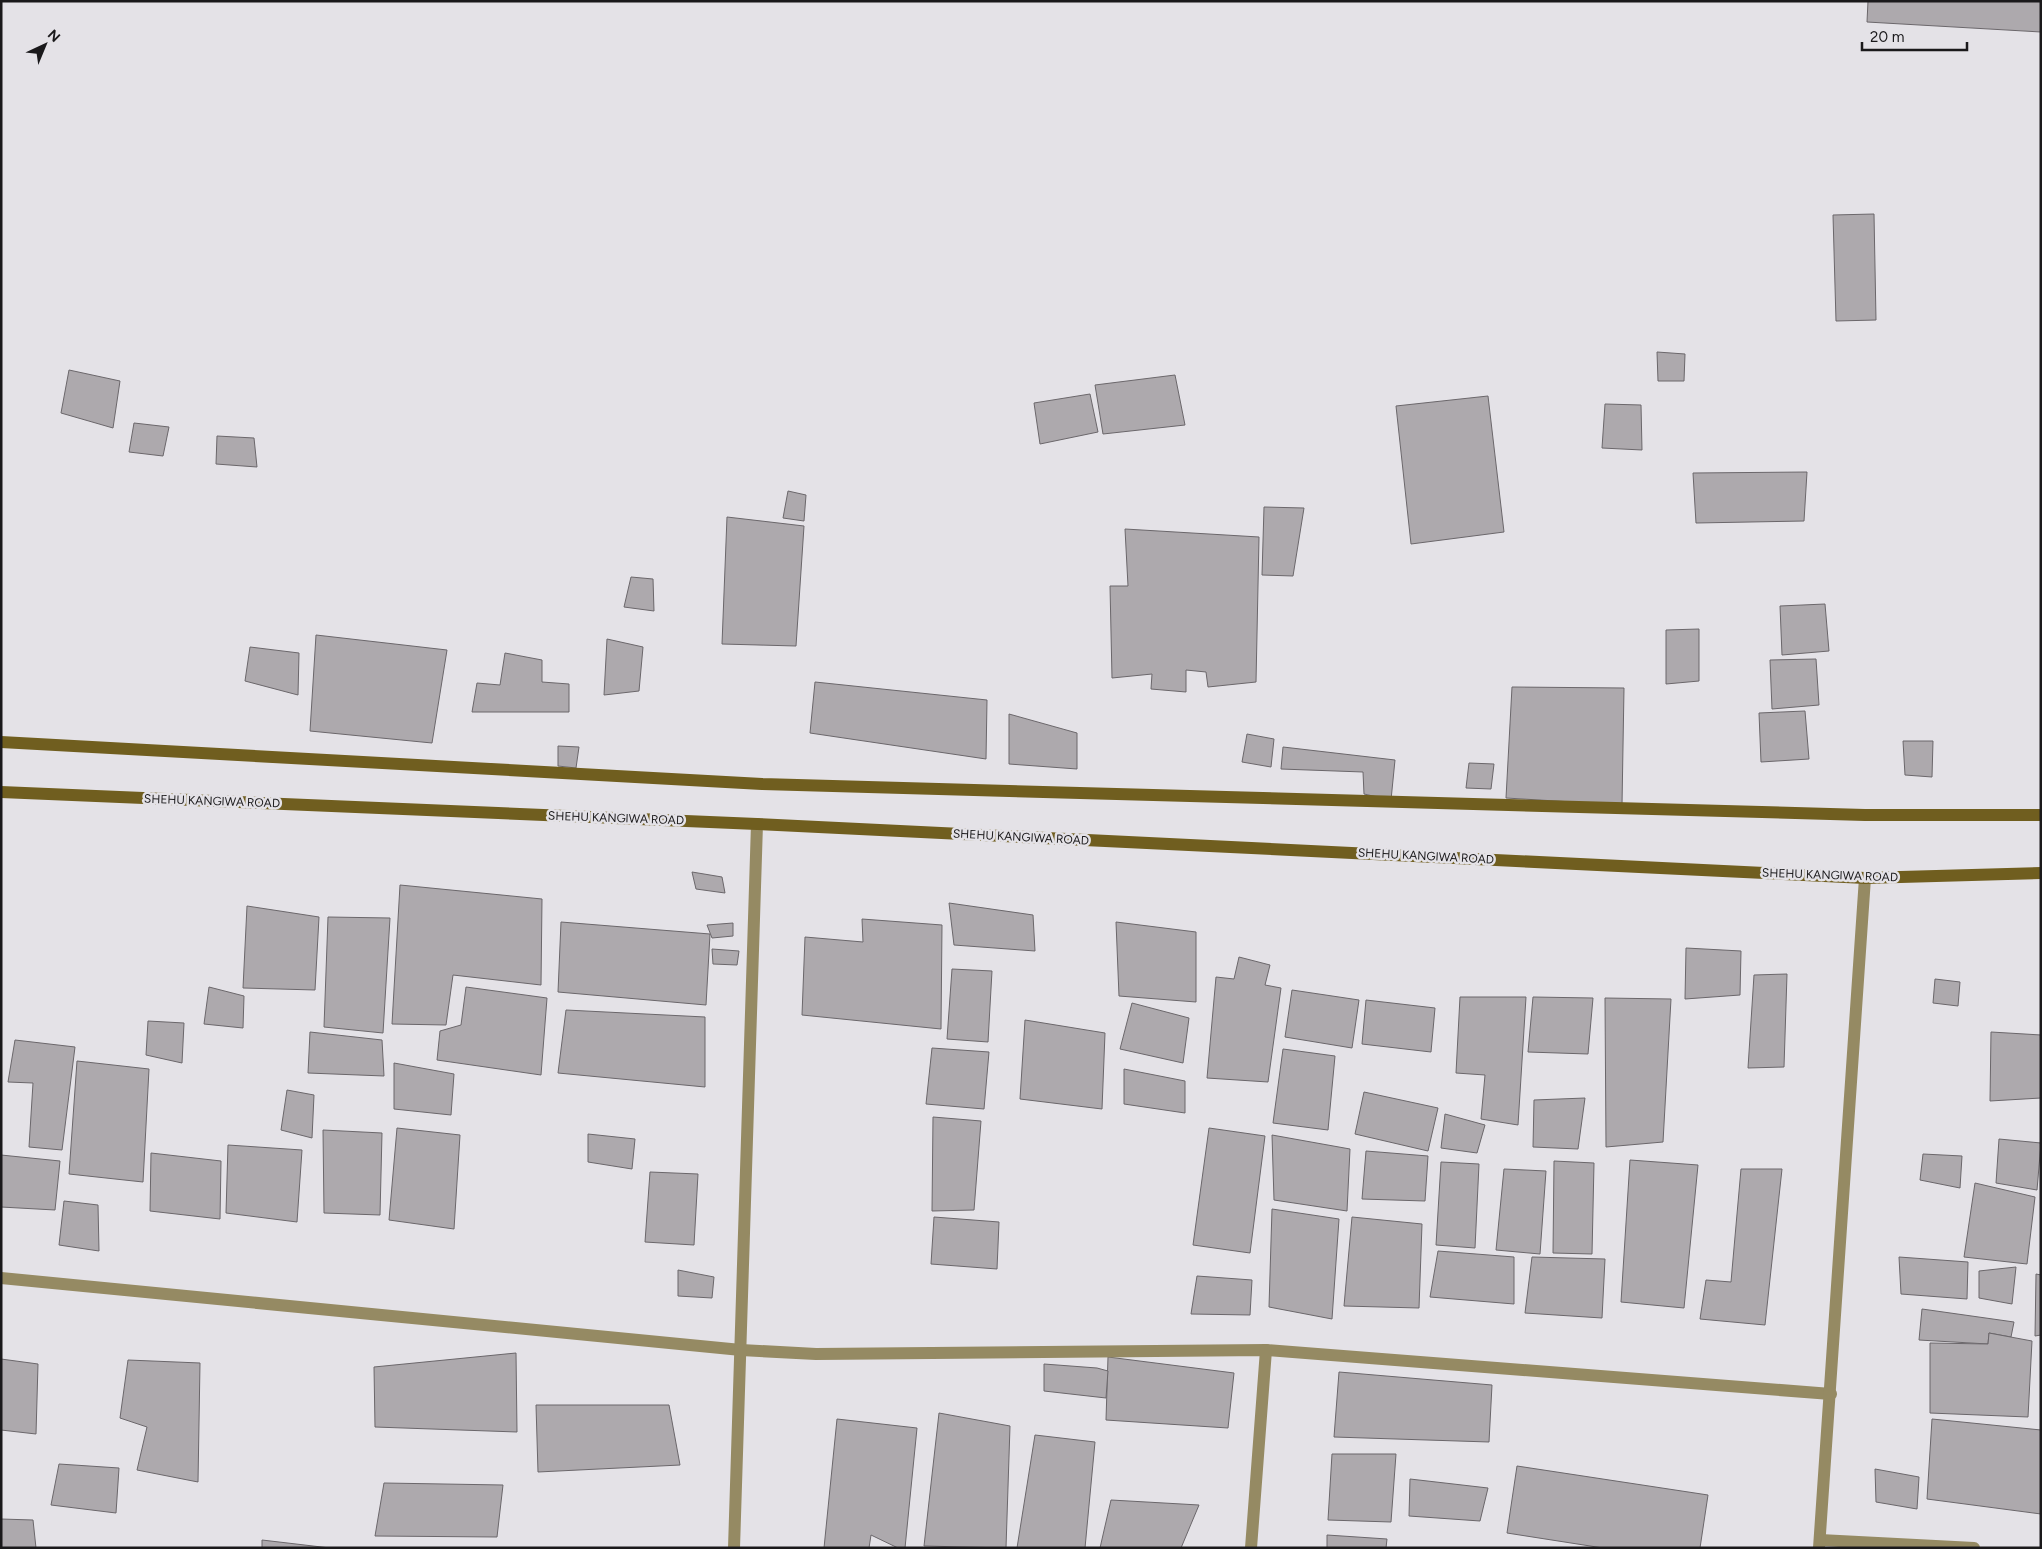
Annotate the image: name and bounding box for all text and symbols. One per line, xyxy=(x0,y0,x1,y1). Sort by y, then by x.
north arrow xyxy=(20,20,70,70)
scale bar xyxy=(1862,20,1967,52)
text: N xyxy=(44,26,63,46)
text: 20 m xyxy=(1870,28,1904,46)
street label: SHEHU KANGIWA ROAD xyxy=(144,792,280,810)
street label: SHEHU KANGIWA ROAD xyxy=(548,809,684,827)
street label: SHEHU KANGIWA ROAD xyxy=(953,826,1089,848)
street label: SHEHU KANGIWA ROAD xyxy=(1358,845,1494,867)
street label: SHEHU KANGIWA ROAD xyxy=(1762,866,1898,884)

